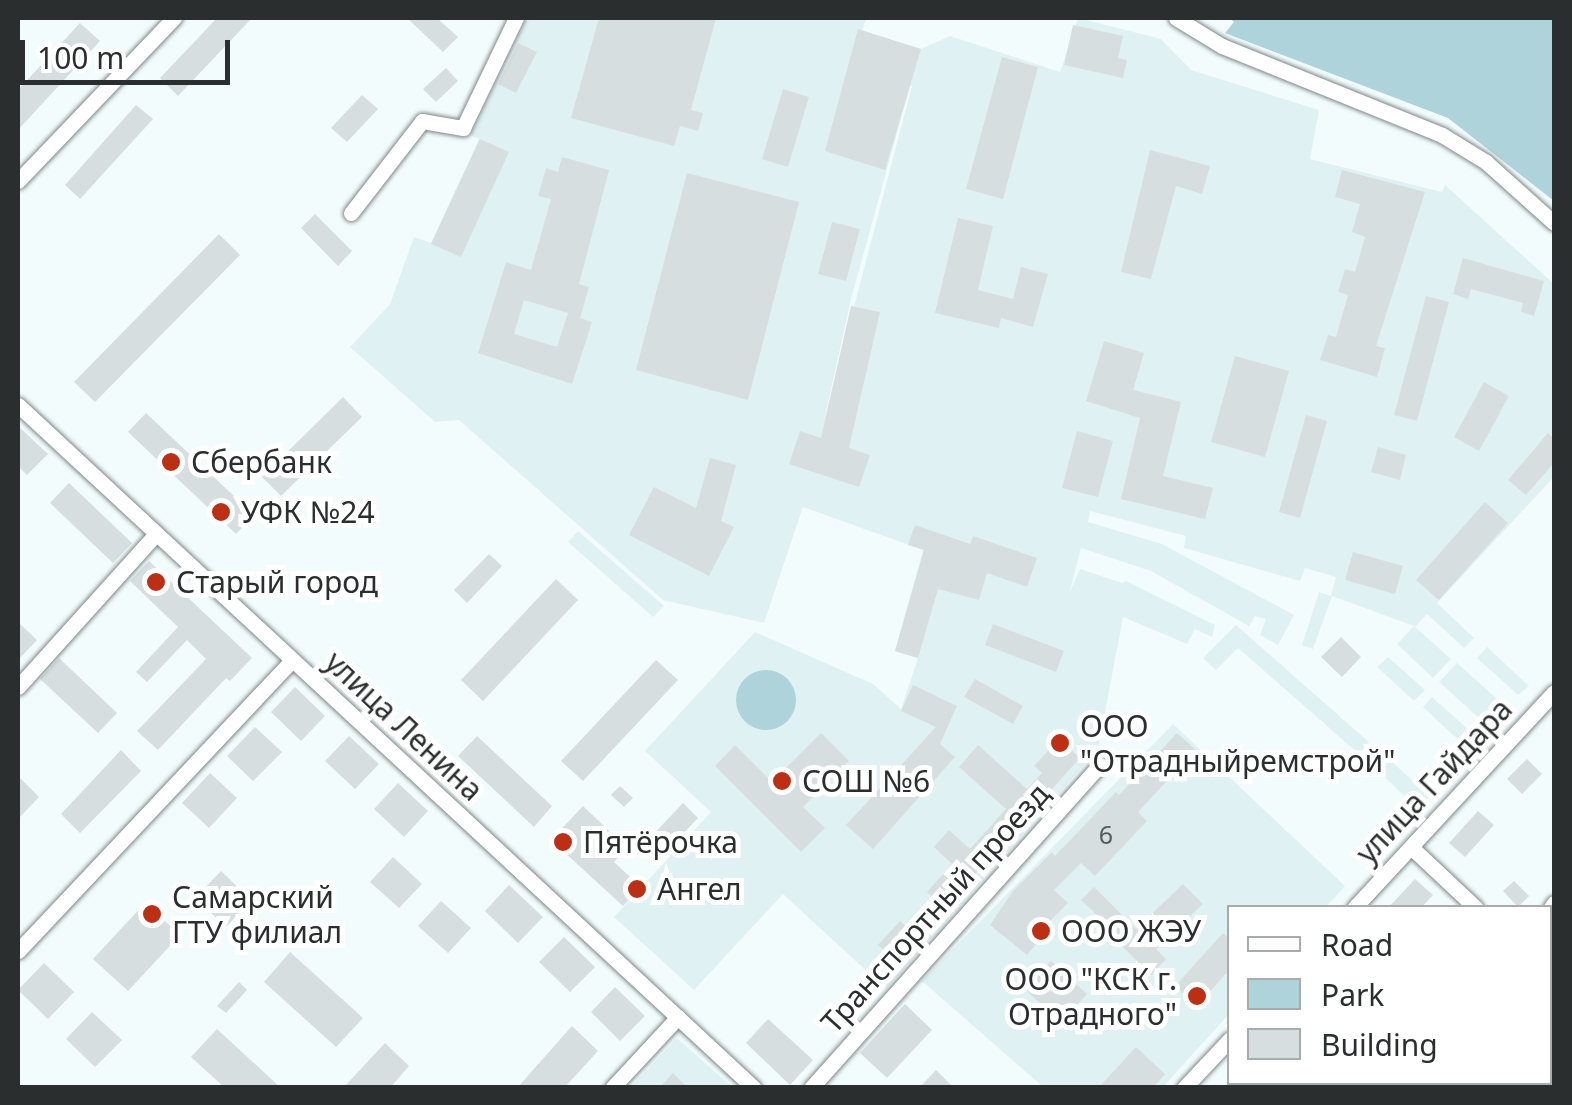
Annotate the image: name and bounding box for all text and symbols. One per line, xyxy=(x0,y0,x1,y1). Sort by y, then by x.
scale bar xyxy=(25,20,235,82)
text: 100 m xyxy=(37,37,124,78)
place label: Сбербанк xyxy=(191,444,332,480)
marker: Сбербанк xyxy=(160,451,182,473)
place label: УФК №24 xyxy=(241,494,375,530)
marker: УФК №24 xyxy=(210,501,232,523)
place label: Старый город xyxy=(176,564,378,600)
marker: Старый город xyxy=(145,571,167,593)
street label: улица Ленина xyxy=(318,644,490,808)
street label: улица Гайдара xyxy=(1349,691,1519,871)
place label: ООО "Отрадныйремстрой" xyxy=(1080,708,1395,778)
marker: ООО "Отрадныйремстрой" xyxy=(1049,732,1071,754)
place label: СОШ №6 xyxy=(802,763,930,799)
marker: СОШ №6 xyxy=(771,770,793,792)
street label: Транспортный проезд xyxy=(814,776,1056,1040)
house number: 6 xyxy=(1099,819,1113,849)
place label: Пятёрочка xyxy=(583,824,738,860)
marker: Пятёрочка xyxy=(552,831,574,853)
place label: Ангел xyxy=(657,871,742,907)
marker: Ангел xyxy=(626,878,648,900)
place label: Самарский ГТУ филиал xyxy=(172,879,342,950)
marker: Самарский ГТУ филиал xyxy=(141,903,163,925)
legend xyxy=(1227,905,1552,1085)
place label: ООО ЖЭУ xyxy=(1061,913,1201,949)
marker: ООО ЖЭУ xyxy=(1030,920,1052,942)
text: Road xyxy=(1321,924,1393,965)
place label: ООО "КСК г. Отрадного" xyxy=(1005,961,1177,1032)
text: Park xyxy=(1321,974,1384,1015)
marker: ООО "КСК г. Отрадного" xyxy=(1186,985,1208,1007)
text: Building xyxy=(1321,1024,1438,1065)

